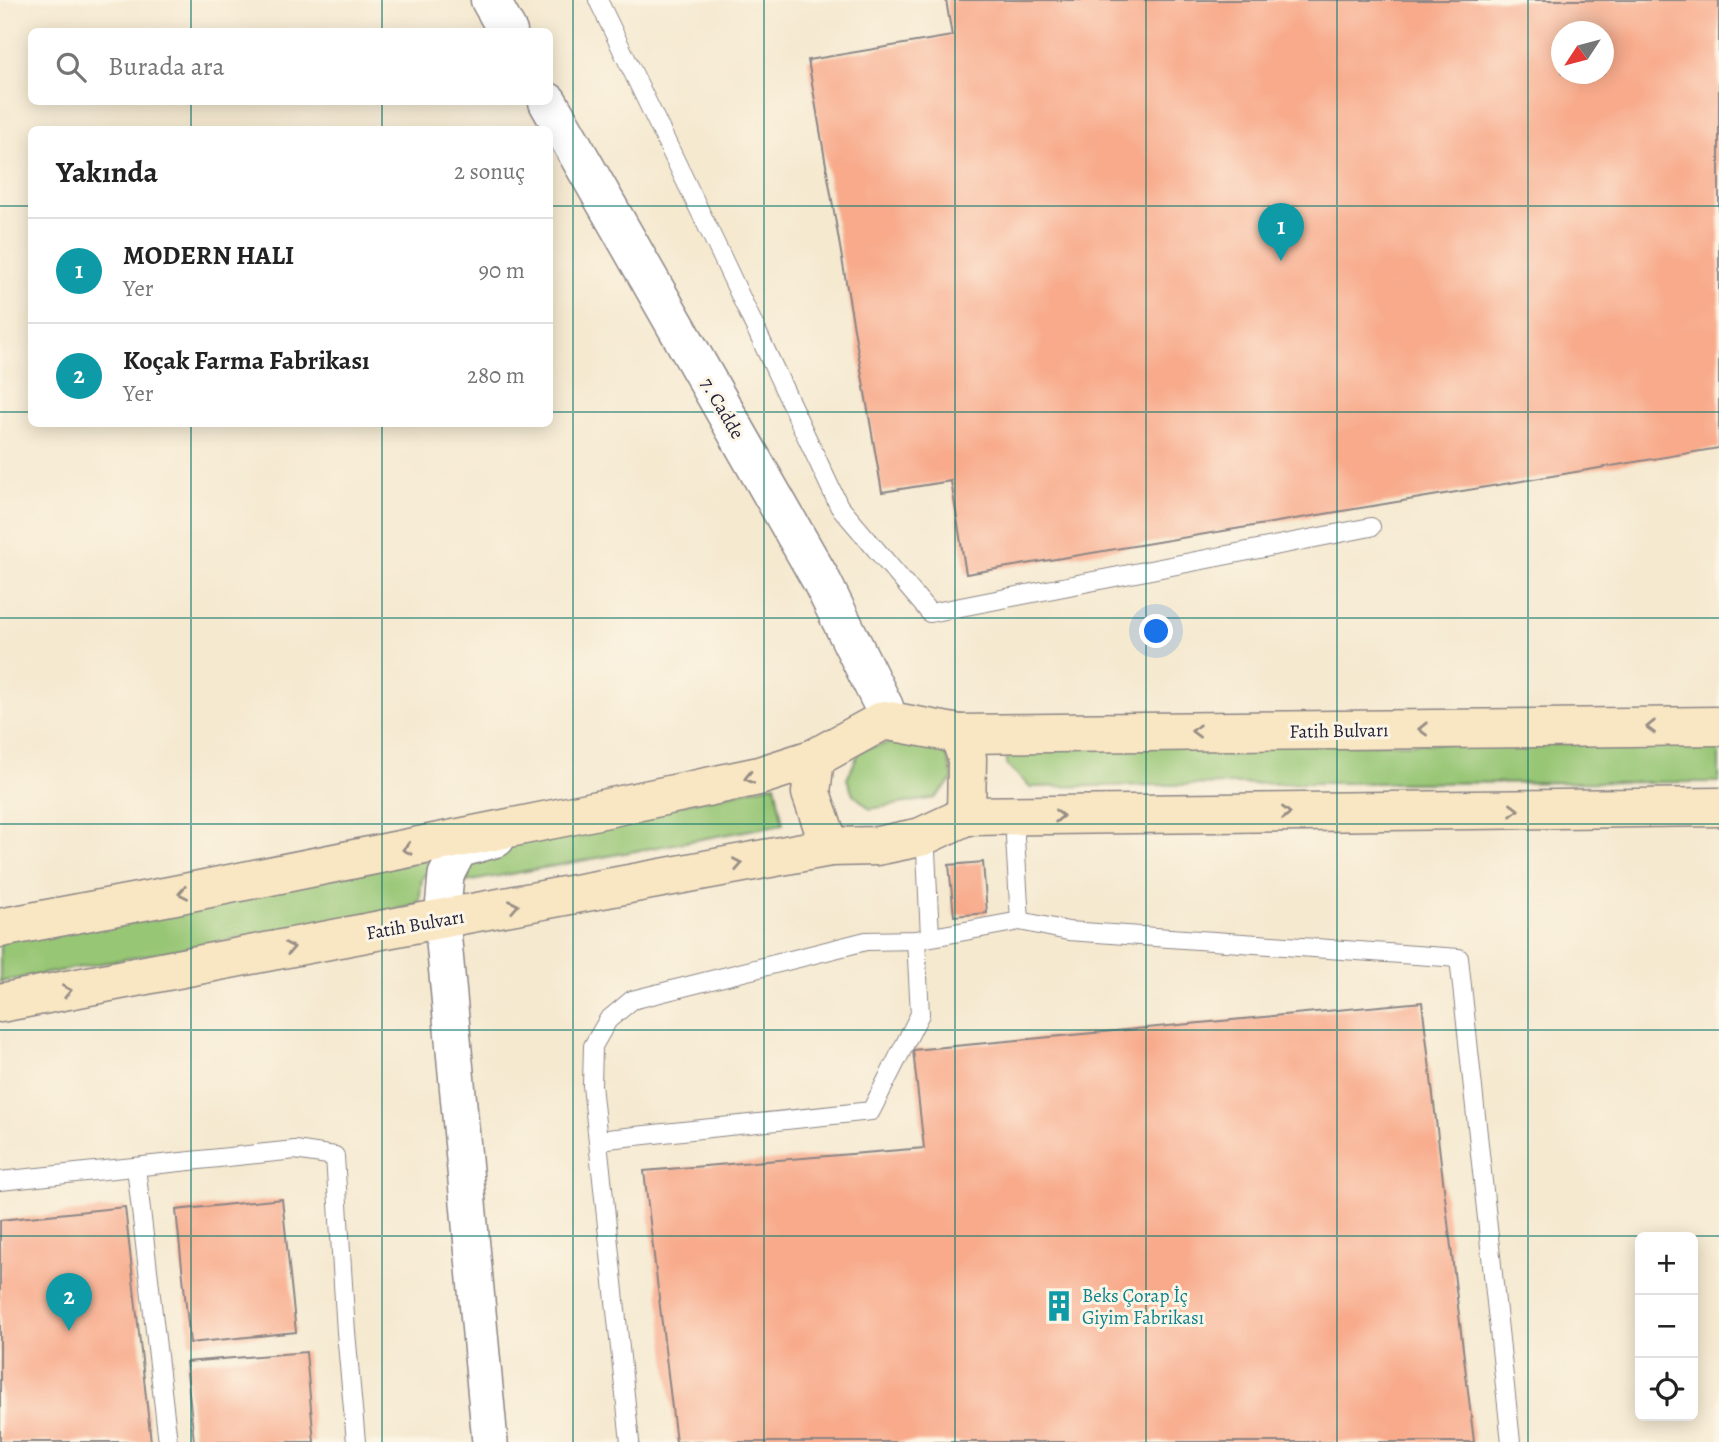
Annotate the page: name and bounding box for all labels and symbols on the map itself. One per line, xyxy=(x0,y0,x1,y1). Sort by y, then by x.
north arrow xyxy=(1551,21,1614,84)
pin: 1 xyxy=(1258,203,1304,261)
street label: 7. Cadde xyxy=(694,373,750,444)
your location xyxy=(1139,614,1173,648)
street label: Fatih Bulvarı xyxy=(1289,717,1389,745)
one-way arrow xyxy=(1645,719,1656,735)
one-way arrow xyxy=(1418,721,1428,737)
one-way arrow xyxy=(1190,723,1201,739)
one-way arrow xyxy=(743,770,755,784)
one-way arrow xyxy=(1509,802,1519,818)
one-way arrow xyxy=(1281,805,1292,820)
one-way arrow xyxy=(1053,808,1064,823)
one-way arrow xyxy=(401,840,413,855)
one-way arrow xyxy=(732,858,744,873)
one-way arrow xyxy=(178,885,190,900)
one-way arrow xyxy=(508,899,520,914)
street label: Fatih Bulvarı xyxy=(364,904,466,946)
one-way arrow xyxy=(284,941,296,956)
one-way arrow xyxy=(61,984,73,999)
pin: 2 xyxy=(46,1273,92,1331)
place label: Beks Çorap İç Giyim Fabrikası xyxy=(1082,1283,1204,1331)
building icon: Beks Çorap İç Giyim Fabrikası xyxy=(1042,1289,1076,1323)

